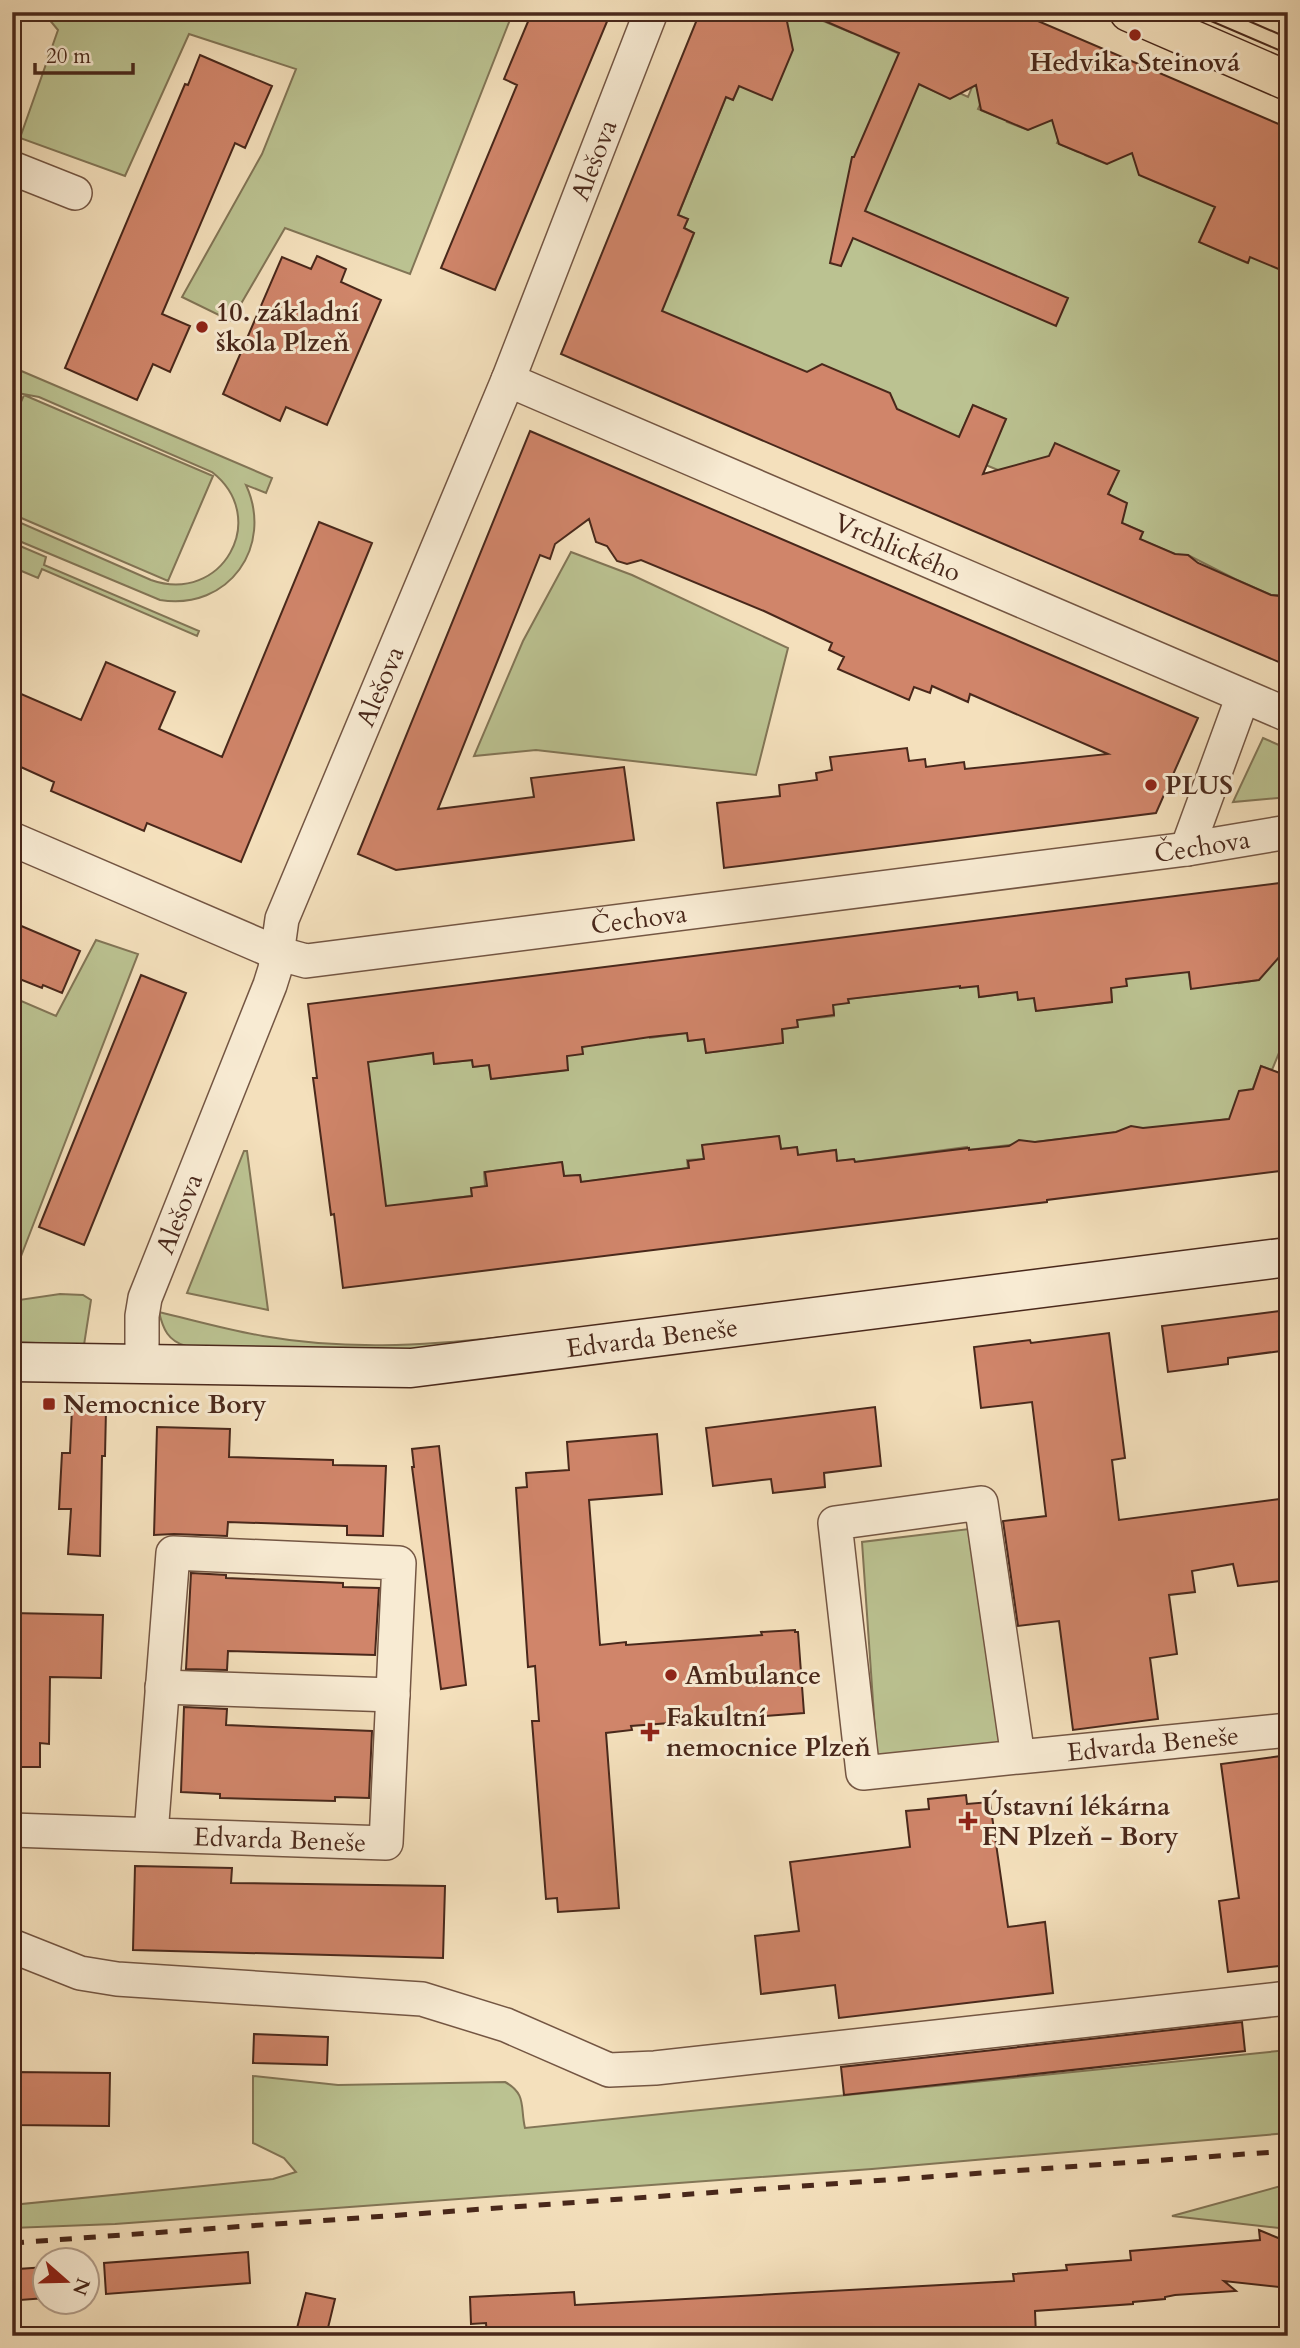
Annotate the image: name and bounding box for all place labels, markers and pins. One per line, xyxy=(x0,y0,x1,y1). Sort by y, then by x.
marker: Hedvika Steinová xyxy=(1127,27,1143,43)
place label: Hedvika Steinová xyxy=(1030,45,1240,80)
place label: 10. základní škola Plzeň xyxy=(216,295,359,360)
marker: 10. základní škola Plzeň xyxy=(194,319,210,335)
place label: PLUS xyxy=(1165,768,1233,803)
marker: PLUS xyxy=(1143,777,1159,793)
place label: Nemocnice Bory xyxy=(63,1387,267,1422)
marker: Nemocnice Bory xyxy=(41,1396,57,1412)
place label: Ambulance xyxy=(685,1658,821,1693)
marker: Ambulance xyxy=(663,1667,679,1683)
place label: Fakultní nemocnice Plzeň xyxy=(666,1700,871,1765)
marker: Fakultní nemocnice Plzeň xyxy=(640,1722,660,1742)
place label: Ústavní lékárna FN Plzeň - Bory xyxy=(982,1789,1179,1854)
marker: Ústavní lékárna FN Plzeň - Bory xyxy=(960,1813,976,1829)

